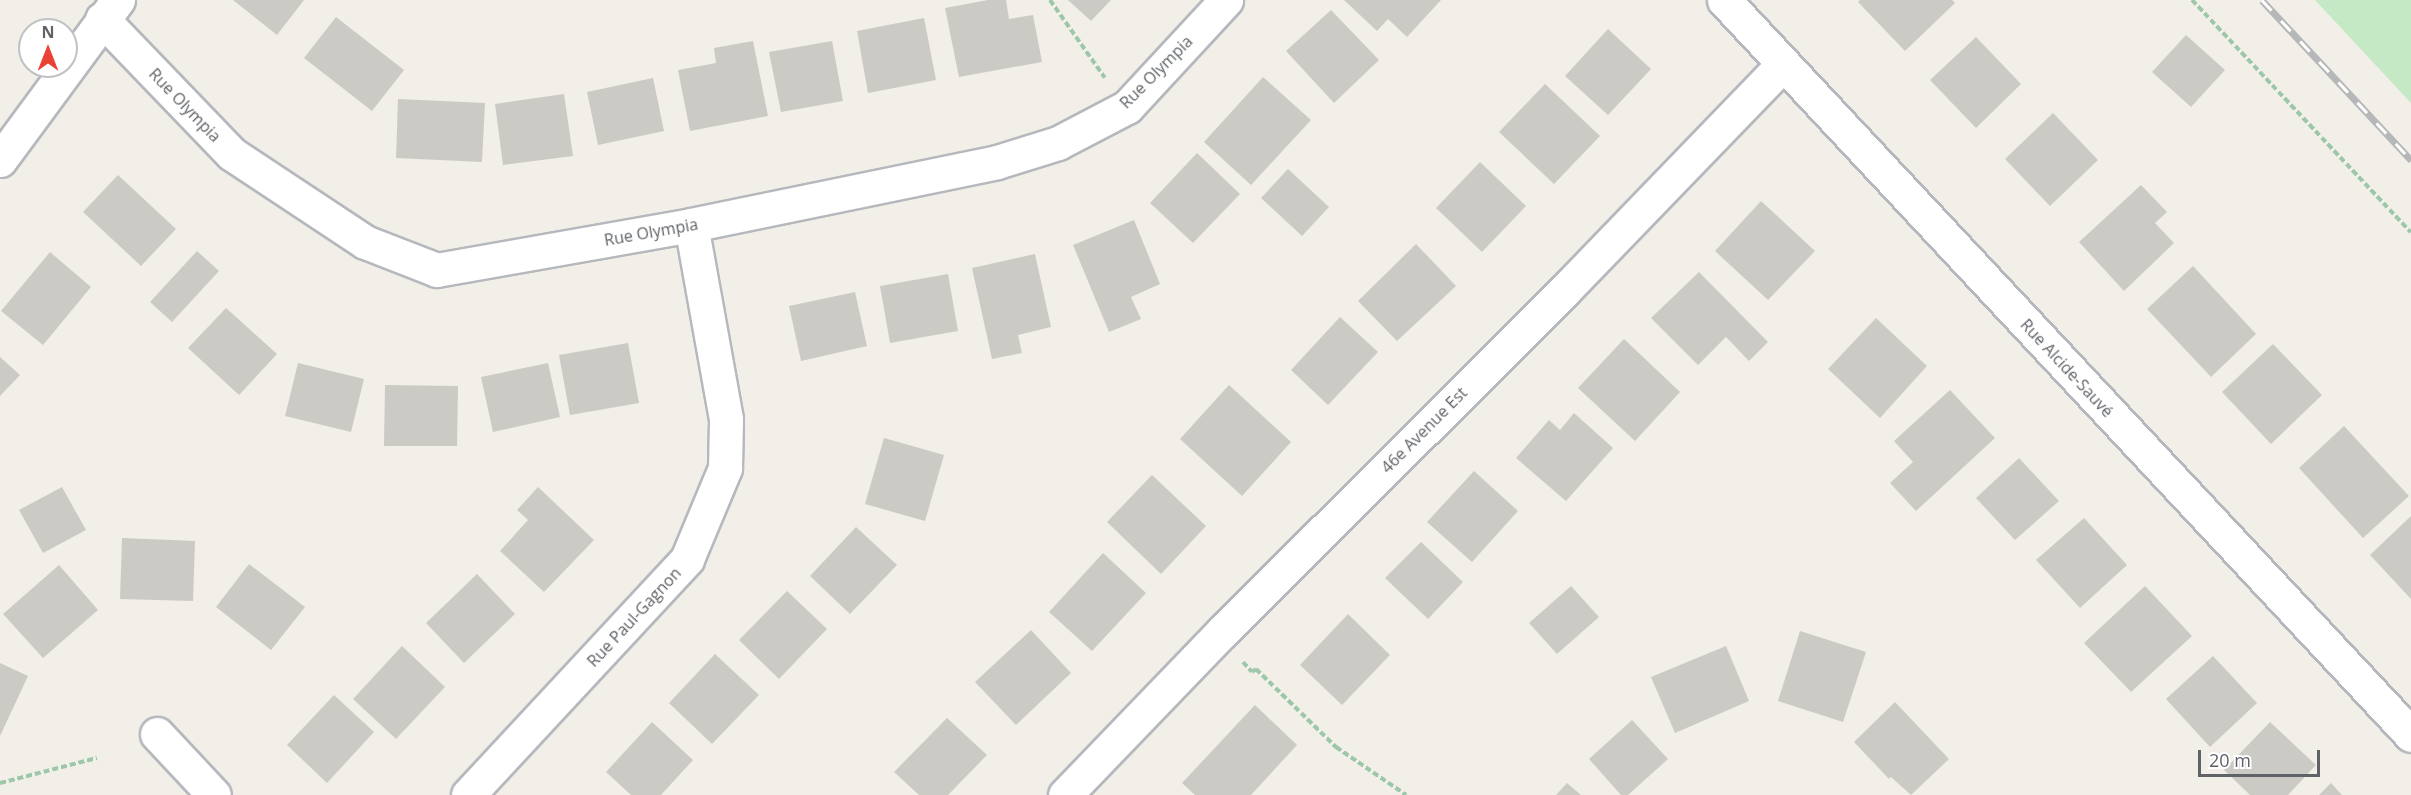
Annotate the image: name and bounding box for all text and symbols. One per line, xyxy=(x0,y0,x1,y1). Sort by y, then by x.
north arrow xyxy=(18,18,78,78)
text: N xyxy=(41,21,55,43)
street label: Rue Olympia xyxy=(1116,32,1196,112)
street label: Rue Olympia xyxy=(145,64,225,146)
street label: Rue Olympia xyxy=(603,214,699,250)
street label: Rue Alcide-Sauvé xyxy=(2017,315,2117,421)
street label: 46e Avenue Est xyxy=(1377,383,1471,477)
street label: Rue Paul-Gagnon xyxy=(583,563,685,671)
scale bar xyxy=(2201,738,2322,776)
text: 20 m xyxy=(2209,748,2251,772)

